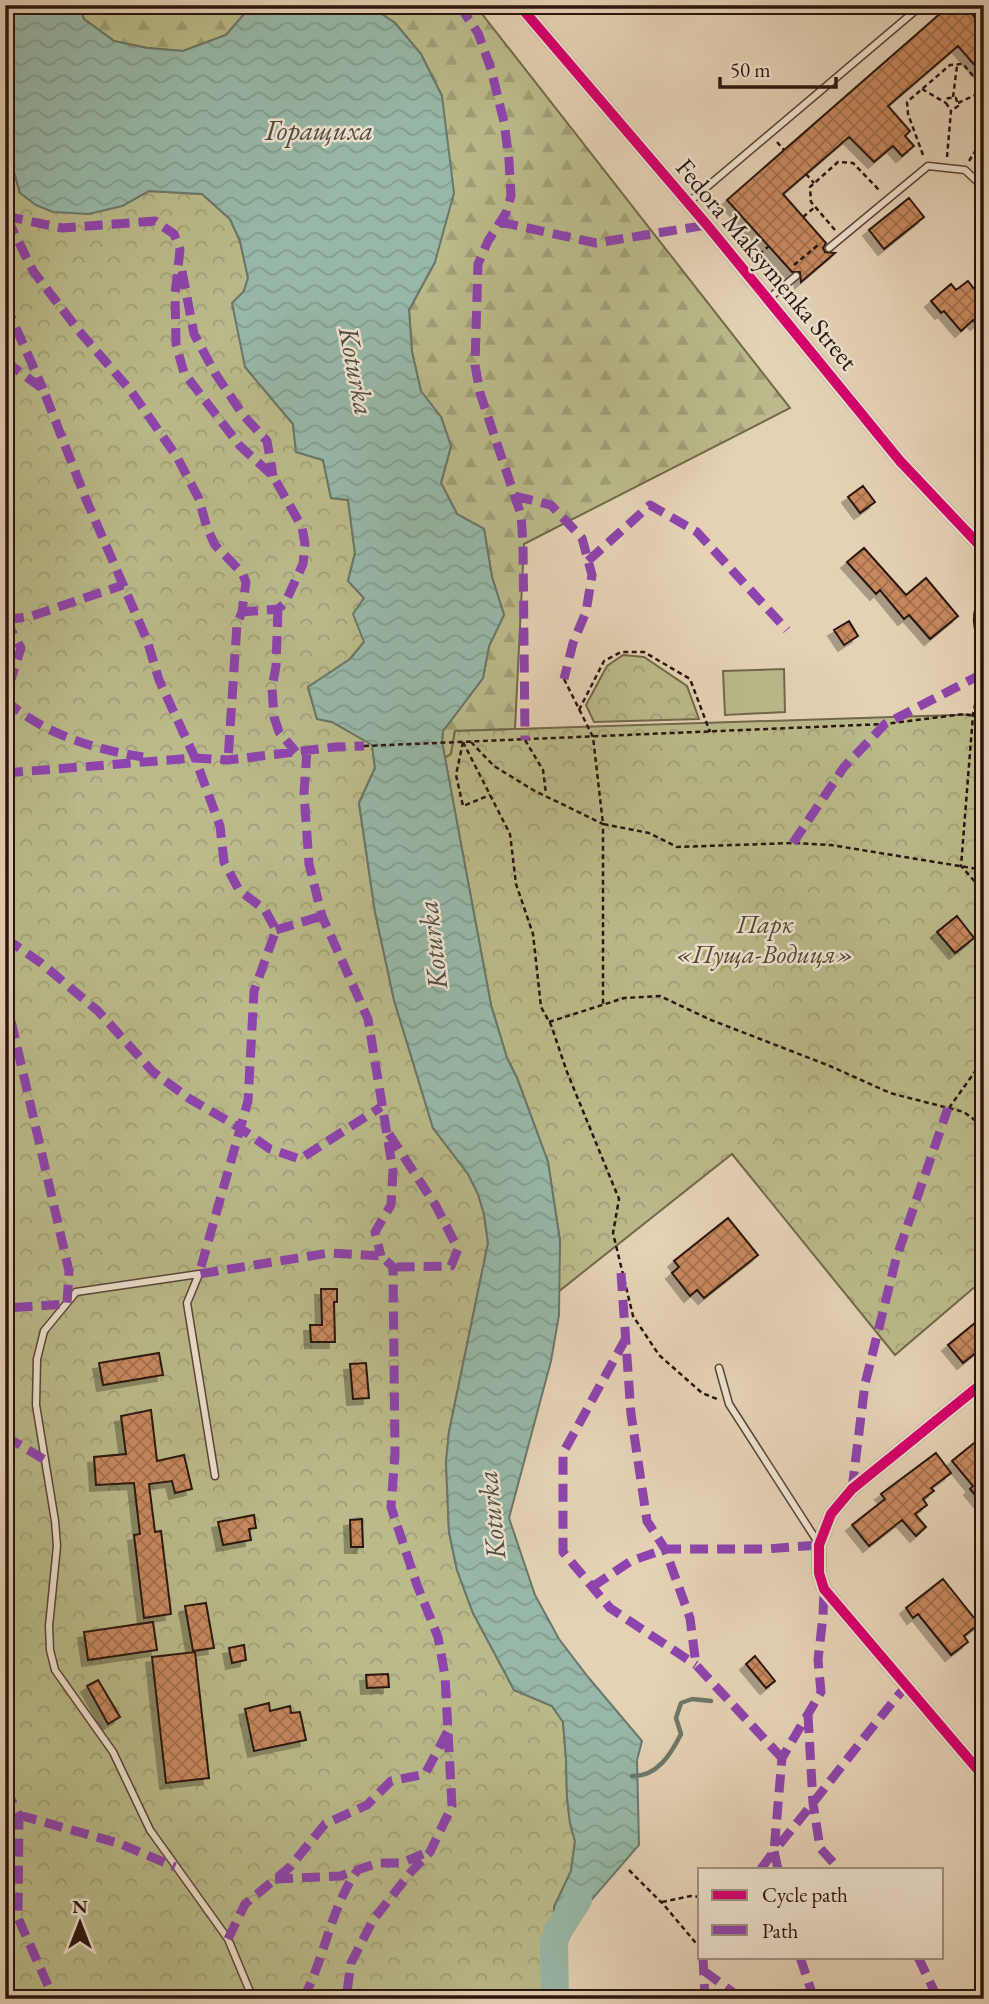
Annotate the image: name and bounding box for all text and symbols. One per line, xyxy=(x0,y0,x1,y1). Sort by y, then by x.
scale bar xyxy=(720,46,835,90)
text: 50 m xyxy=(730,56,771,83)
water label: Горащиха xyxy=(264,112,373,148)
street label: Fedora Maksymenka Street xyxy=(668,151,866,377)
water label: Koturka xyxy=(331,323,383,418)
water label: Koturka xyxy=(409,898,455,993)
park label: Парк «Пуща-Водиця» xyxy=(676,907,854,971)
water label: Koturka xyxy=(468,1469,514,1562)
legend xyxy=(698,1868,944,1958)
text: Cycle path xyxy=(762,1881,848,1908)
north arrow xyxy=(46,1888,116,1958)
text: N xyxy=(72,1894,88,1919)
text: Path xyxy=(762,1917,799,1944)

